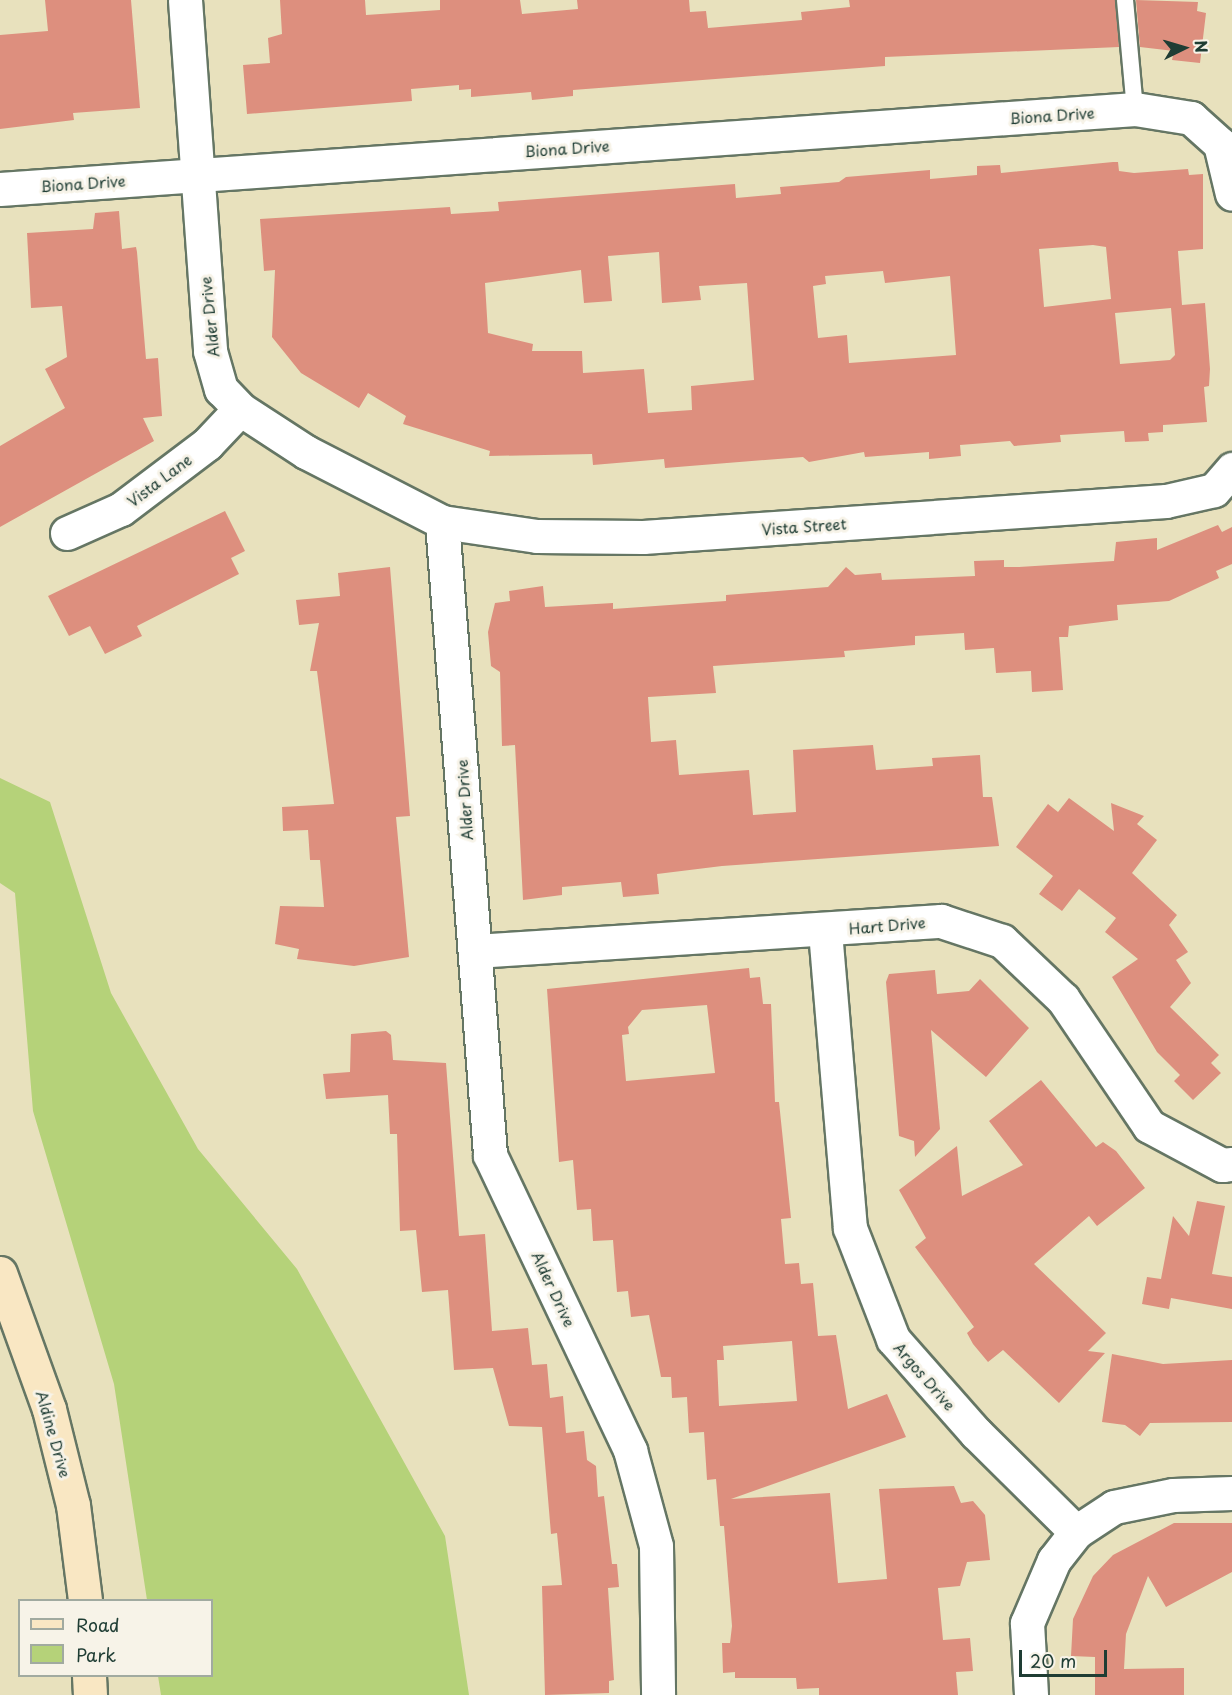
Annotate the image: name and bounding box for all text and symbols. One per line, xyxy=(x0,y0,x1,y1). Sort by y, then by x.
north arrow xyxy=(1154,18,1214,78)
text: N xyxy=(1189,39,1214,54)
street label: Biona Drive xyxy=(1009,103,1095,127)
street label: Biona Drive xyxy=(524,136,610,160)
street label: Biona Drive xyxy=(40,171,126,195)
street label: Alder Drive xyxy=(196,276,222,358)
street label: Vista Lane xyxy=(123,450,195,510)
street label: Vista Street xyxy=(761,514,847,538)
street label: Alder Drive xyxy=(452,759,476,841)
street label: Hart Drive xyxy=(848,913,926,937)
street label: Alder Drive xyxy=(529,1248,579,1330)
street label: Argos Drive xyxy=(890,1338,960,1414)
street label: Aldine Drive xyxy=(33,1388,75,1480)
legend xyxy=(18,1599,213,1677)
text: Road xyxy=(76,1611,120,1638)
scale bar xyxy=(1022,1638,1110,1676)
text: Park xyxy=(76,1641,116,1668)
text: 20 m xyxy=(1030,1647,1076,1674)

